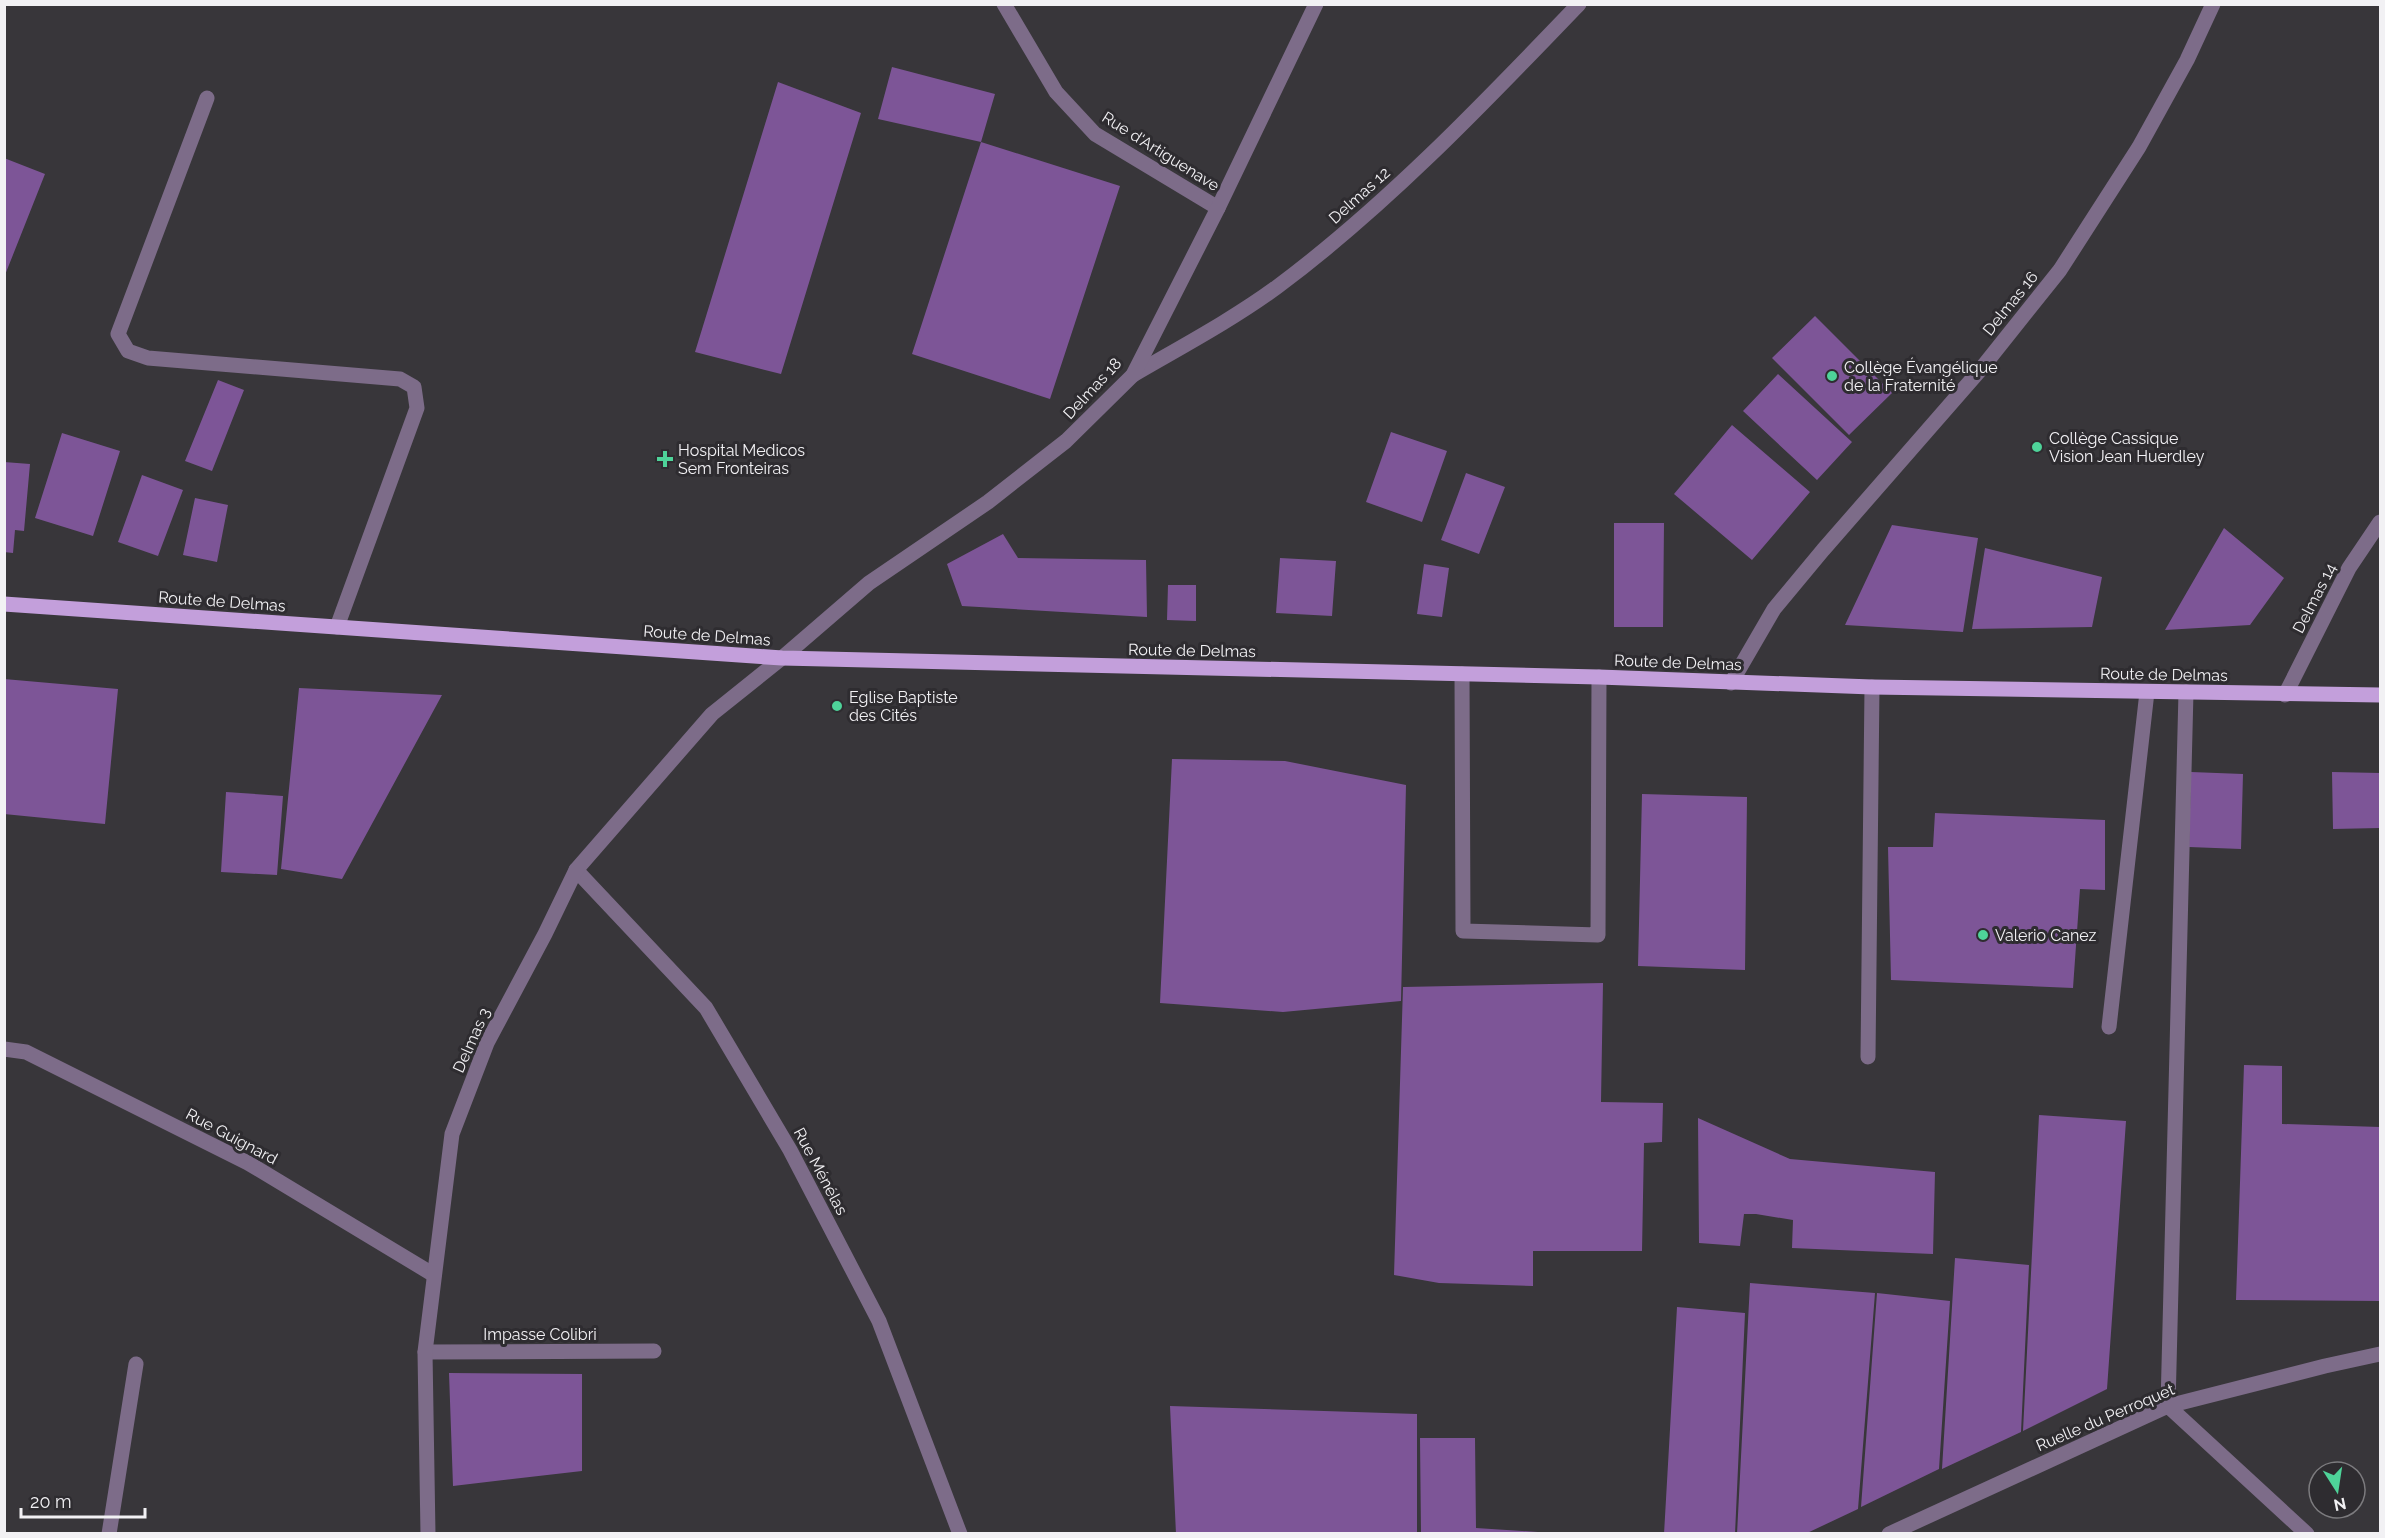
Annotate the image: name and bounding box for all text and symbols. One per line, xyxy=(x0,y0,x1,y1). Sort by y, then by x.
street label: Rue d'Artiguenave xyxy=(1099,108,1223,195)
street label: Delmas 12 xyxy=(1325,163,1394,228)
street label: Delmas 16 xyxy=(1979,267,2042,339)
street label: Delmas 18 xyxy=(1059,354,1125,423)
place label: Collège Évangélique de la Fraternité xyxy=(1844,357,1998,395)
marker: Collège Évangélique de la Fraternité xyxy=(1825,369,1839,383)
place label: Collège Cassique Vision Jean Huerdley xyxy=(2049,429,2205,466)
marker: Collège Cassique Vision Jean Huerdley xyxy=(2030,440,2044,454)
place label: Hospital Medicos Sem Fronteiras xyxy=(678,441,805,478)
marker: Hospital Medicos Sem Fronteiras xyxy=(656,450,674,468)
street label: Delmas 14 xyxy=(2289,560,2340,636)
street label: Route de Delmas xyxy=(158,588,287,615)
street label: Route de Delmas xyxy=(643,622,772,649)
street label: Route de Delmas xyxy=(1128,640,1256,661)
street label: Route de Delmas xyxy=(1614,651,1742,674)
street label: Route de Delmas xyxy=(2100,664,2228,685)
place label: Eglise Baptiste des Cités xyxy=(849,688,958,725)
marker: Eglise Baptiste des Cités xyxy=(830,699,844,713)
place label: Valerio Canez xyxy=(1995,926,2097,945)
marker: Valerio Canez xyxy=(1976,928,1990,942)
street label: Delmas 3 xyxy=(449,1005,494,1076)
street label: Rue Guignard xyxy=(183,1104,281,1169)
street label: Rue Ménélas xyxy=(790,1124,852,1218)
street label: Impasse Colibri xyxy=(483,1325,597,1344)
street label: Ruelle du Perroquet xyxy=(2033,1379,2178,1455)
north arrow xyxy=(2307,1460,2367,1520)
scale bar xyxy=(21,1481,146,1519)
text: 20 m xyxy=(30,1491,72,1512)
text: N xyxy=(2332,1494,2348,1515)

